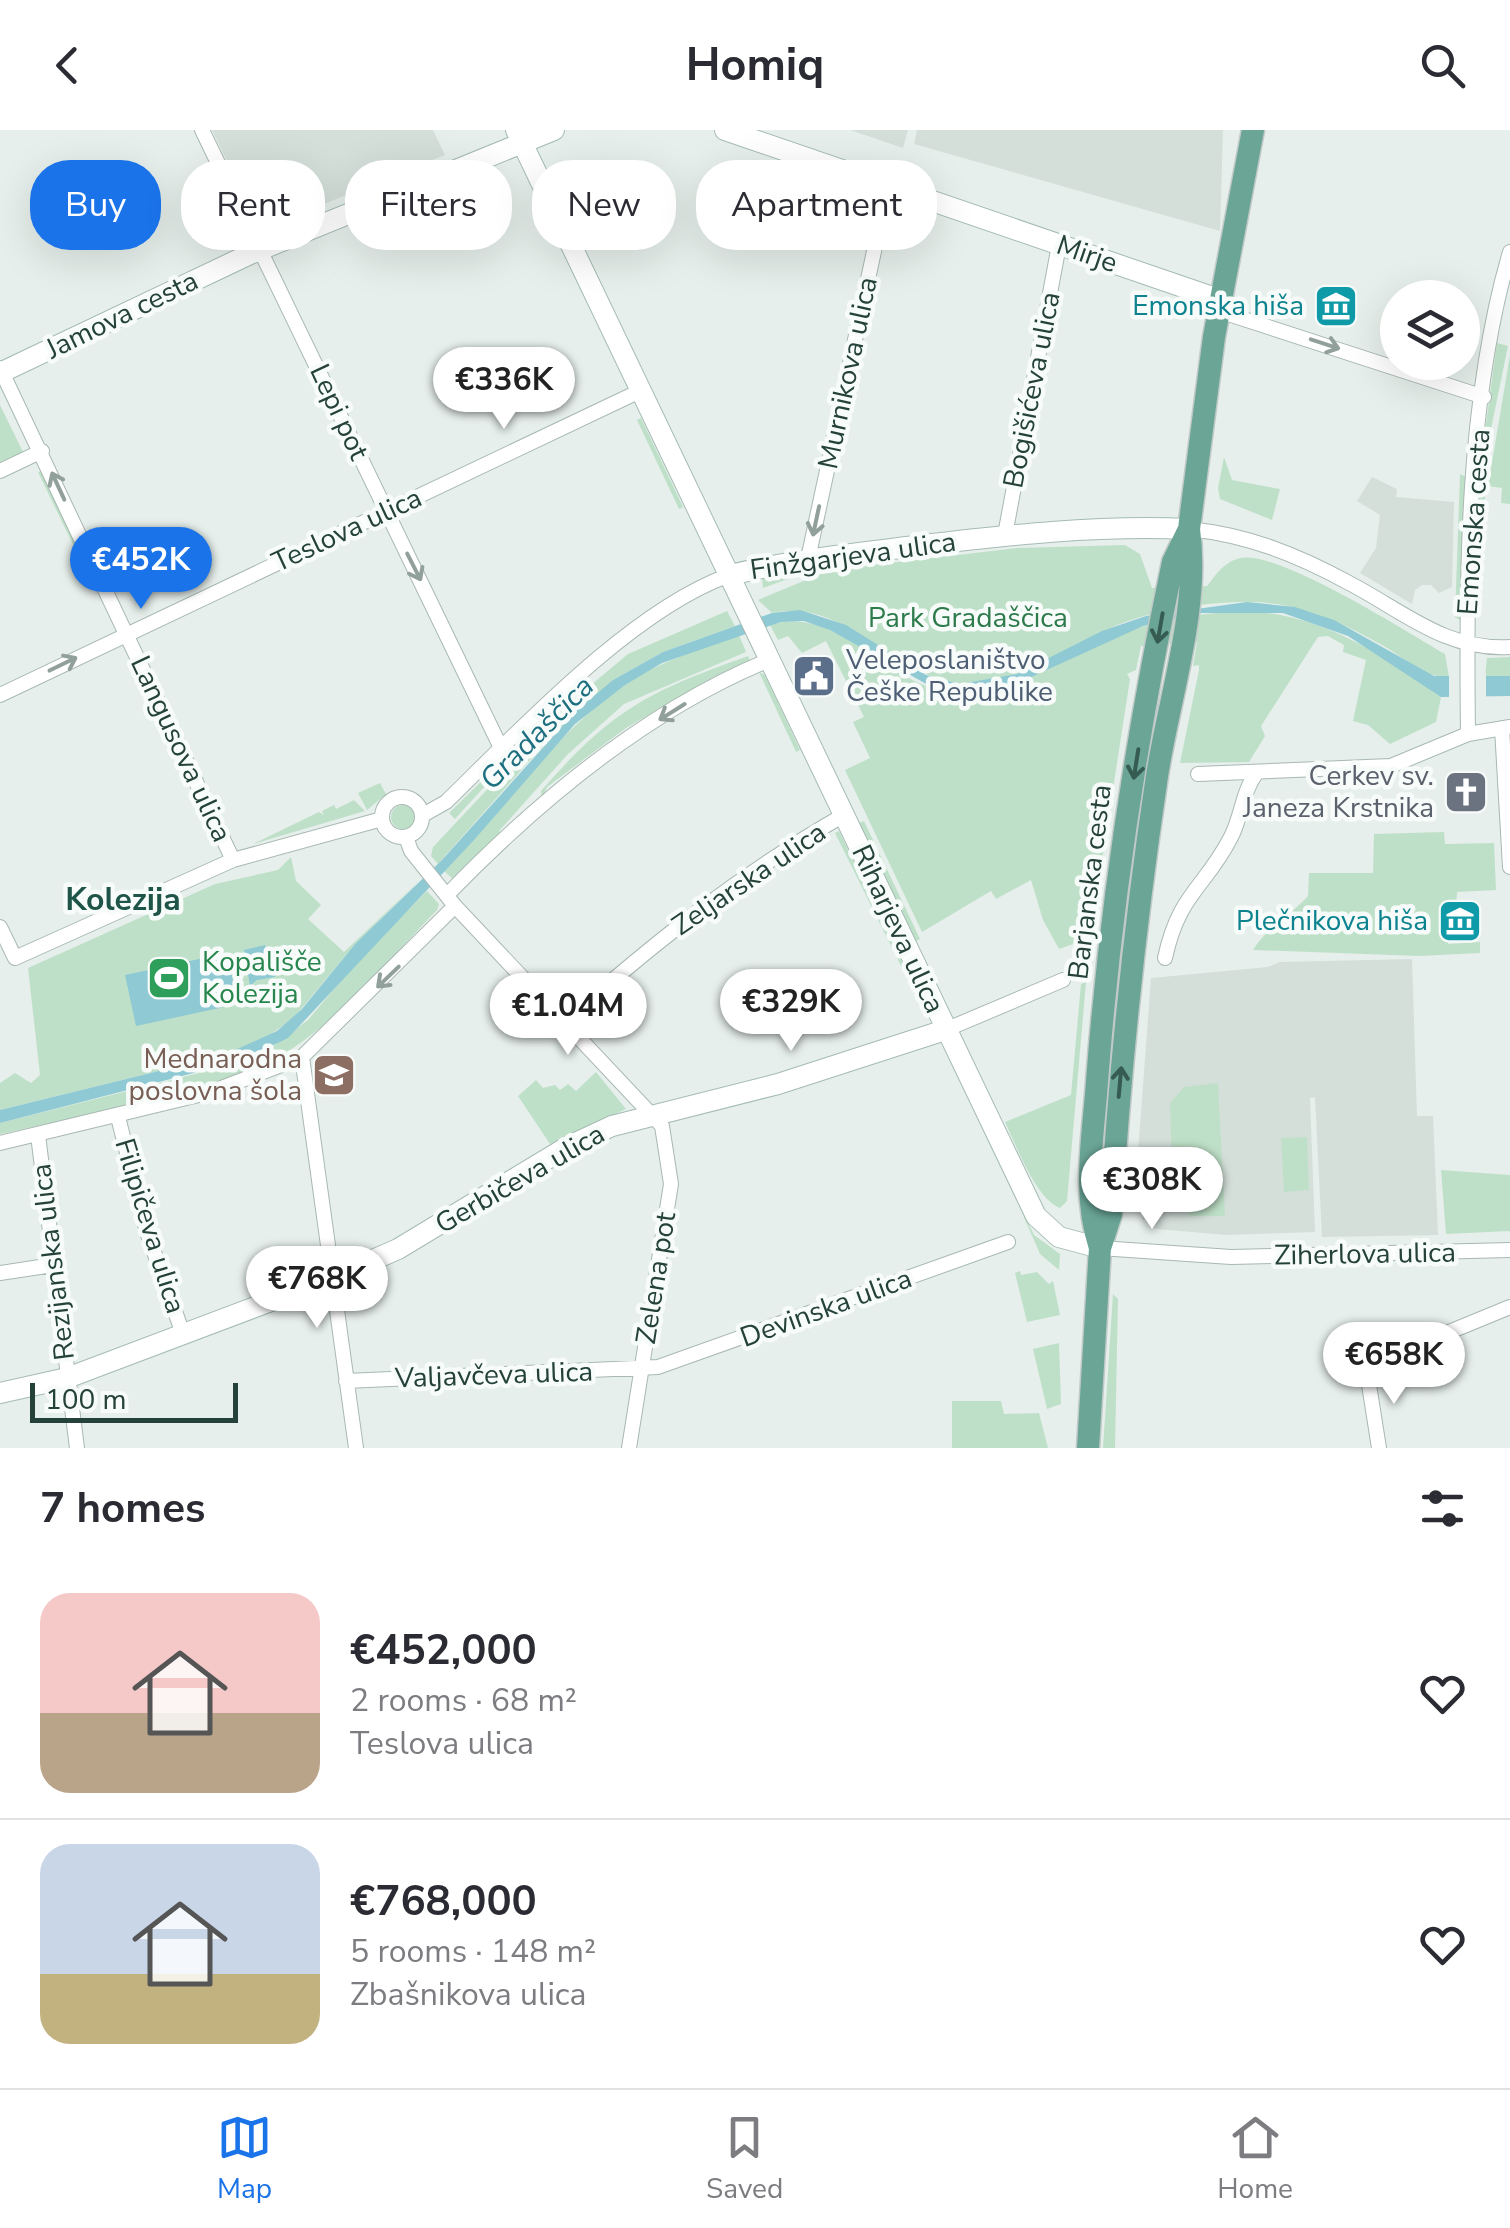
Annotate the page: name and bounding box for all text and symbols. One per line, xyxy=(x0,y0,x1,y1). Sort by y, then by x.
text: Homiq xyxy=(686,35,824,96)
icon: back xyxy=(40,38,95,93)
icon: search xyxy=(1415,38,1470,93)
chip: Buy xyxy=(30,160,161,250)
chip: Rent xyxy=(181,160,325,250)
chip: Filters xyxy=(345,160,512,250)
chip: New xyxy=(532,160,676,250)
chip: Apartment xyxy=(696,160,937,250)
street label: Mirje xyxy=(1052,226,1122,282)
street label: Jamova cesta xyxy=(39,262,204,369)
street label: Murnikova ulica xyxy=(809,273,887,473)
map controls xyxy=(1380,280,1480,380)
button: layers xyxy=(1380,280,1480,380)
museum icon: Emonska hiša xyxy=(1313,283,1359,329)
place label: Emonska hiša xyxy=(1132,287,1304,325)
street label: Bogišićeva ulica xyxy=(994,289,1070,491)
one-way arrow xyxy=(1309,336,1340,354)
pin: €336K xyxy=(434,347,574,432)
street label: Lepi pot xyxy=(300,358,378,466)
text: €336K xyxy=(455,358,553,401)
street label: Emonska cesta xyxy=(1449,428,1499,616)
one-way arrow xyxy=(48,472,66,502)
street label: Teslova ulica xyxy=(266,479,428,581)
one-way arrow xyxy=(806,504,825,536)
street label: Finžgarjeva ulica xyxy=(748,523,958,589)
pin: €452K xyxy=(71,527,211,612)
text: €452K xyxy=(92,538,190,581)
one-way arrow xyxy=(405,552,424,582)
park label: Park Gradaščica xyxy=(868,599,1068,637)
one-way arrow xyxy=(1150,611,1169,644)
place label: Veleposlaništvo Češke Republike xyxy=(845,641,1053,711)
street label: Langusova ulica xyxy=(121,650,241,848)
public building icon: Veleposlaništvo Češke Republike xyxy=(791,653,837,699)
one-way arrow xyxy=(48,654,78,673)
water label: Gradaščica xyxy=(471,667,603,799)
one-way arrow xyxy=(658,702,686,722)
one-way arrow xyxy=(1126,748,1145,780)
place label: Cerkev sv. Janeza Krstnika xyxy=(1242,757,1434,827)
church icon: Cerkev sv. Janeza Krstnika xyxy=(1443,769,1489,815)
street label: Barjanska cesta xyxy=(1059,782,1121,982)
street label: Zeljarska ulica xyxy=(665,813,833,945)
street label: Riharjeva ulica xyxy=(842,839,954,1019)
district label: Kolezija xyxy=(65,878,181,921)
museum icon: Plečnikova hiša xyxy=(1437,898,1483,944)
place label: Plečnikova hiša xyxy=(1236,902,1428,940)
place label: Kopališče Kolezija xyxy=(202,943,322,1013)
sports icon: Kopališče Kolezija xyxy=(146,955,192,1001)
one-way arrow xyxy=(376,964,400,988)
pin: €329K xyxy=(721,969,861,1054)
pin: €1.04M xyxy=(487,973,649,1058)
text: €329K xyxy=(742,980,840,1023)
text: €1.04M xyxy=(512,984,624,1027)
place label: Mednarodna poslovna šola xyxy=(129,1040,302,1110)
school or university icon: Mednarodna poslovna šola xyxy=(311,1052,357,1098)
one-way arrow xyxy=(1110,1066,1129,1098)
street label: Gerbičeva ulica xyxy=(428,1115,612,1243)
street label: Filipičeva ulica xyxy=(105,1134,195,1318)
pin: €308K xyxy=(1082,1147,1222,1232)
text: €308K xyxy=(1103,1158,1201,1201)
street label: Rezijanska ulica xyxy=(22,1162,84,1362)
street label: Zelena pot xyxy=(627,1209,685,1347)
street label: Ziherlova ulica xyxy=(1274,1233,1456,1275)
pin: €768K xyxy=(247,1246,387,1331)
text: €768K xyxy=(268,1257,366,1300)
street label: Devinska ulica xyxy=(735,1259,917,1357)
pin: €658K xyxy=(1324,1322,1464,1407)
text: €658K xyxy=(1345,1333,1443,1376)
street label: Valjavčeva ulica xyxy=(393,1353,594,1397)
scale bar xyxy=(30,1378,238,1422)
text: 100 m xyxy=(45,1381,127,1419)
text: 7 homes xyxy=(40,1480,205,1537)
icon: filters xyxy=(1415,1481,1470,1536)
text: €452,000 xyxy=(350,1622,537,1679)
icon: home xyxy=(120,1633,240,1753)
icon: heart xyxy=(1415,1666,1470,1721)
text: 2 rooms · 68 m² xyxy=(350,1679,577,1722)
text: Teslova ulica xyxy=(350,1722,534,1765)
text: €768,000 xyxy=(350,1873,537,1930)
icon: home xyxy=(120,1884,240,2004)
icon: heart xyxy=(1415,1917,1470,1972)
text: 5 rooms · 148 m² xyxy=(350,1930,596,1973)
text: Zbašnikova ulica xyxy=(350,1973,586,2016)
tab: Map xyxy=(217,2110,272,2208)
tab: Saved xyxy=(706,2110,783,2208)
tab: Home xyxy=(1217,2110,1293,2208)

